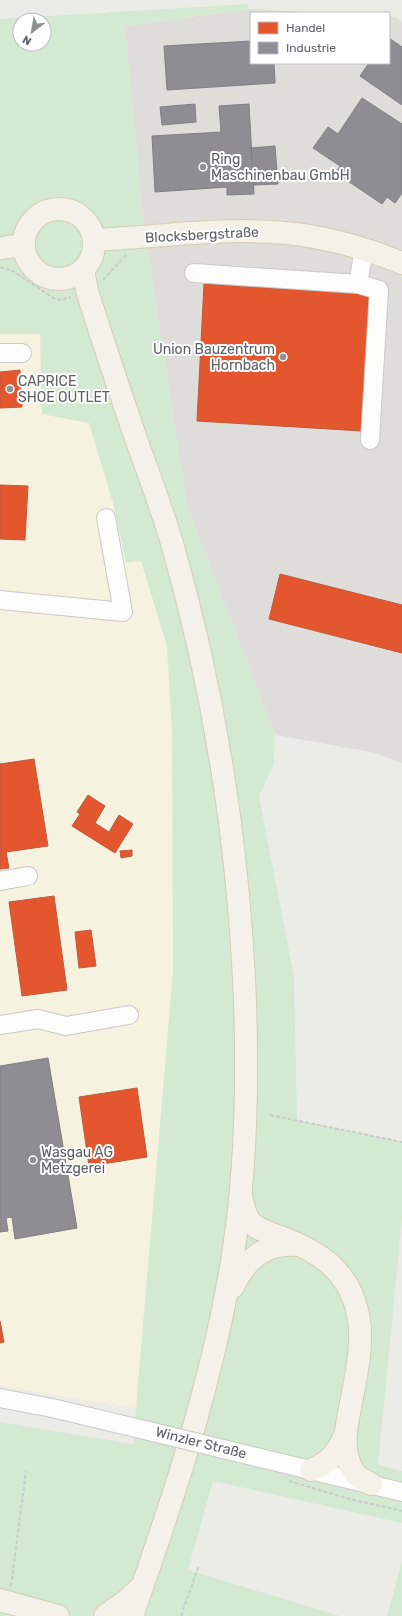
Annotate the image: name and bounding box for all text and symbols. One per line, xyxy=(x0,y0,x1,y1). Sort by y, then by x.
north arrow xyxy=(12,12,52,52)
legend xyxy=(250,12,390,64)
text: Handel xyxy=(286,21,325,35)
text: N xyxy=(20,32,34,48)
text: Industrie xyxy=(286,41,336,55)
place label: Ring Maschinenbau GmbH xyxy=(211,151,350,184)
marker: Ring Maschinenbau GmbH xyxy=(198,162,208,172)
street label: Blocksbergstraße xyxy=(145,224,260,246)
place label: Union Bauzentrum Hornbach xyxy=(153,341,275,374)
marker: Union Bauzentrum Hornbach xyxy=(278,352,288,362)
place label: CAPRICE SHOE OUTLET xyxy=(18,373,110,406)
marker: CAPRICE SHOE OUTLET xyxy=(5,384,15,394)
place label: Wasgau AG Metzgerei xyxy=(41,1144,113,1177)
marker: Wasgau AG Metzgerei xyxy=(28,1155,38,1165)
street label: Winzler Straße xyxy=(154,1423,248,1463)

